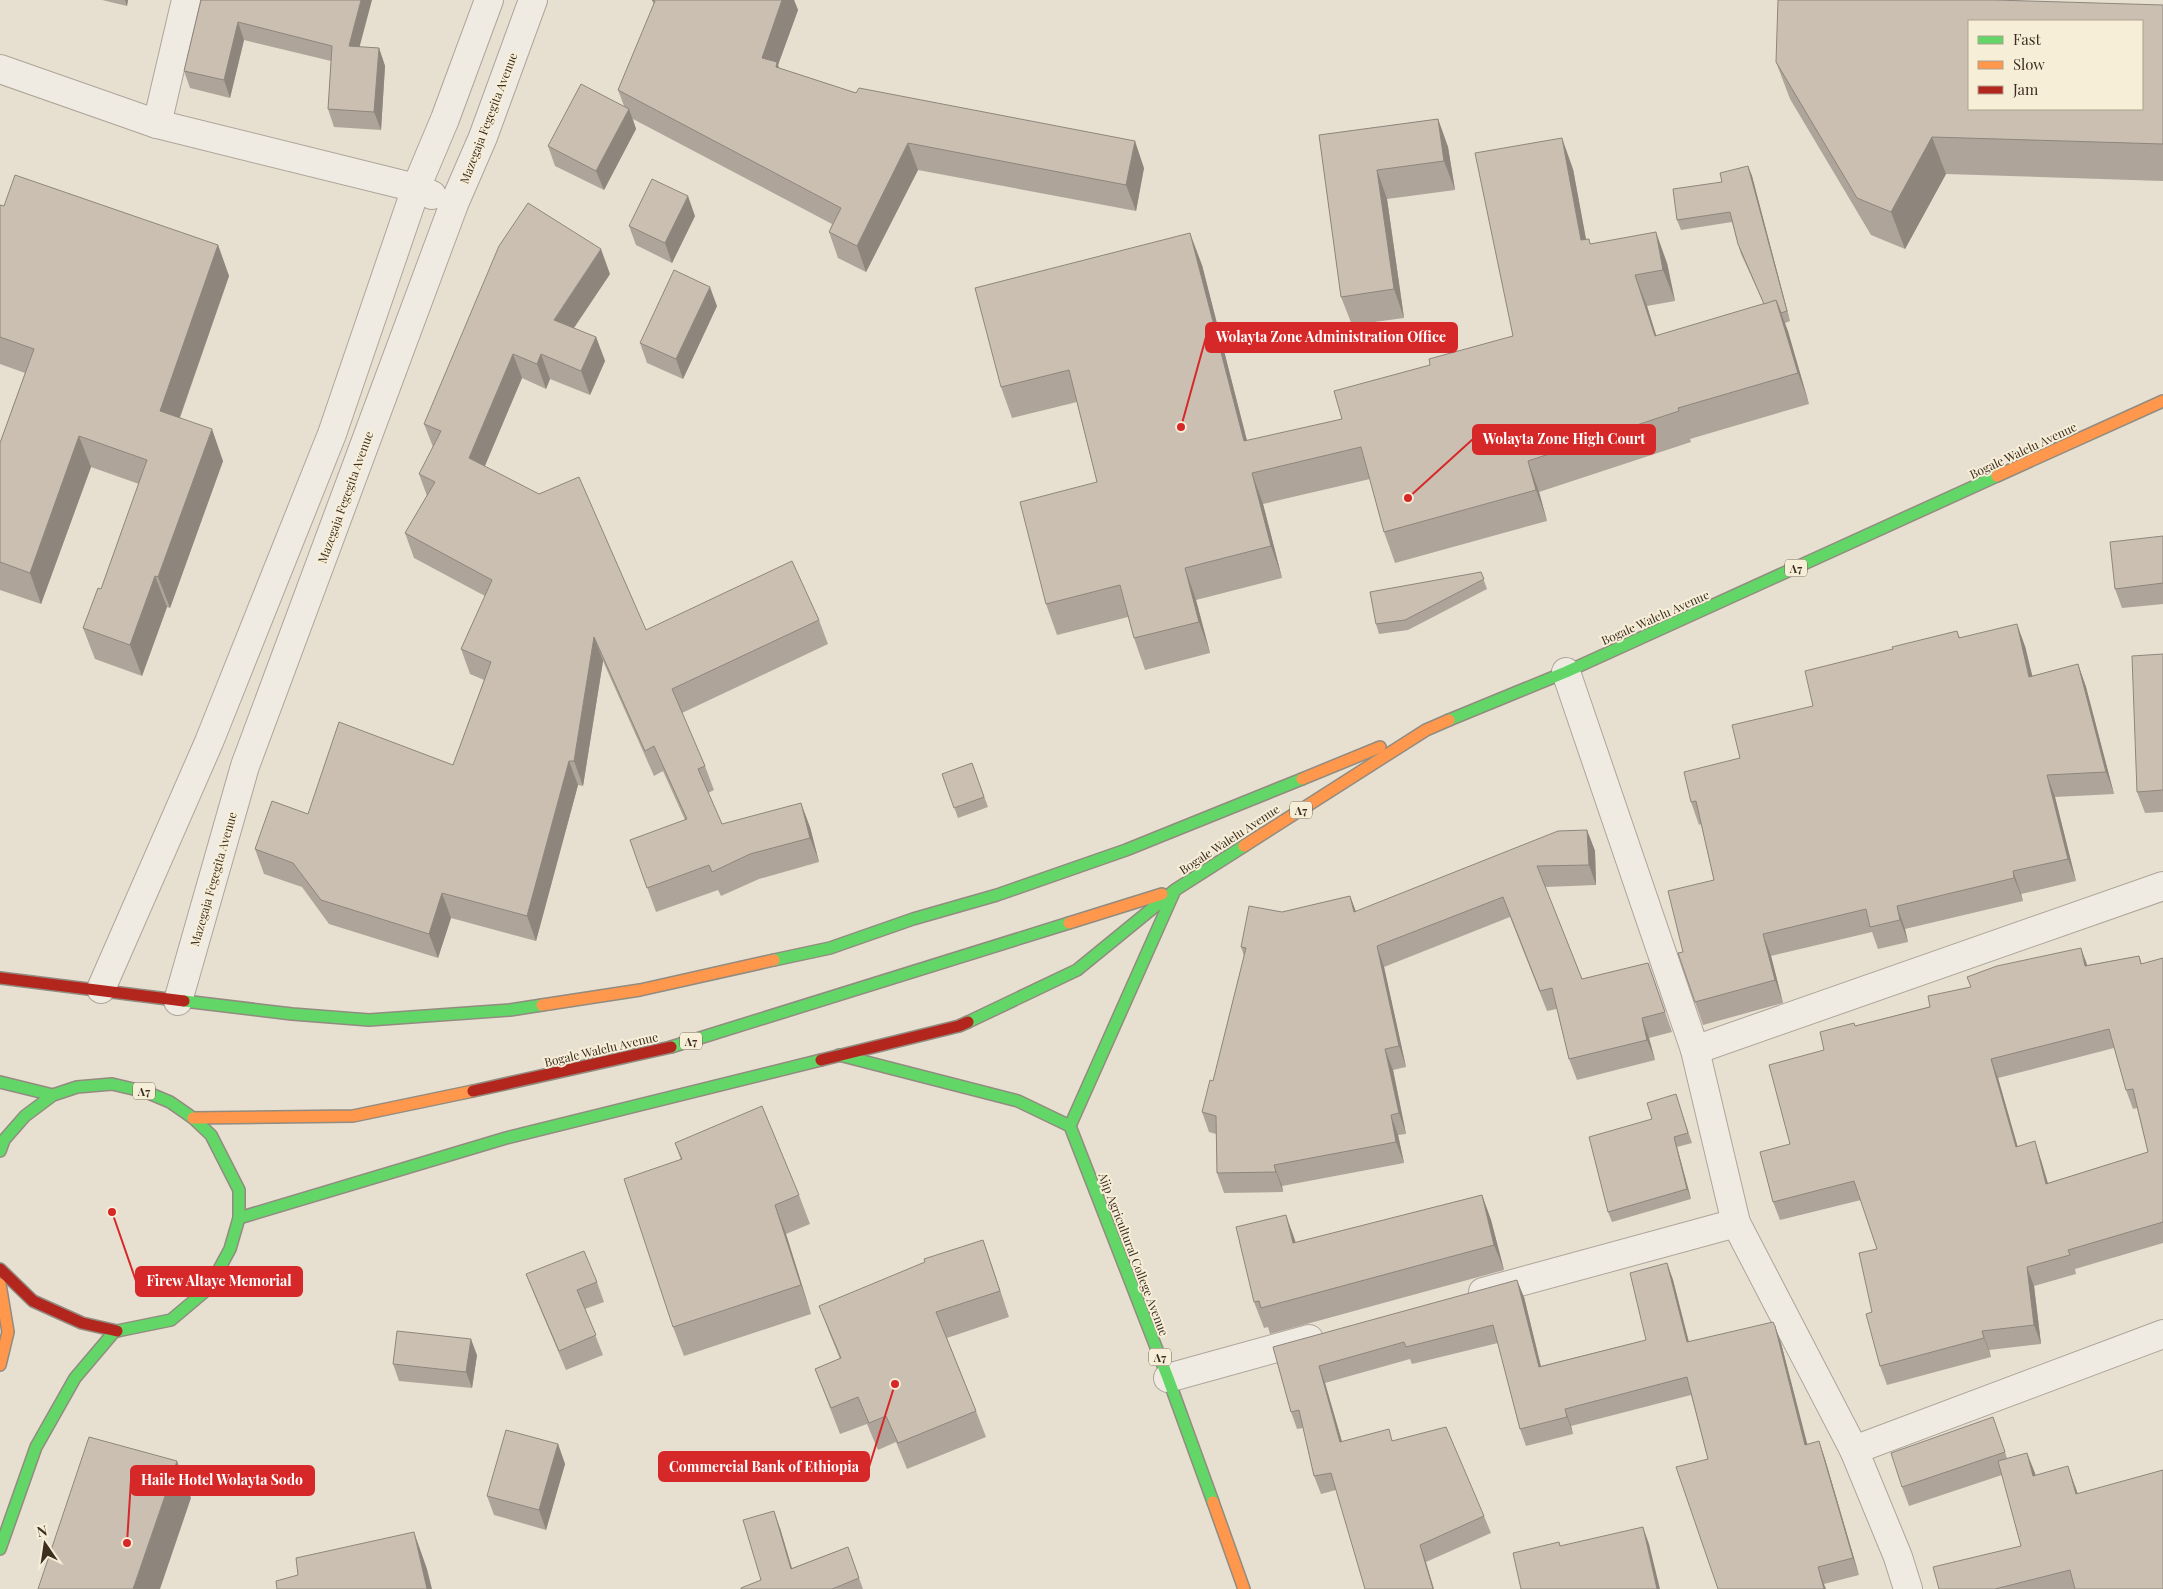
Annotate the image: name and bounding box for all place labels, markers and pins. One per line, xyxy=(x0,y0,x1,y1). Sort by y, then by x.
callout: Wolayta Zone Administration Office xyxy=(1206,323,1457,352)
callout: Wolayta Zone High Court xyxy=(1473,425,1655,454)
callout: Firew Altaye Memorial xyxy=(136,1267,302,1296)
callout: Commercial Bank of Ethiopia xyxy=(659,1452,869,1481)
callout: Haile Hotel Wolayta Sodo xyxy=(131,1466,314,1495)

